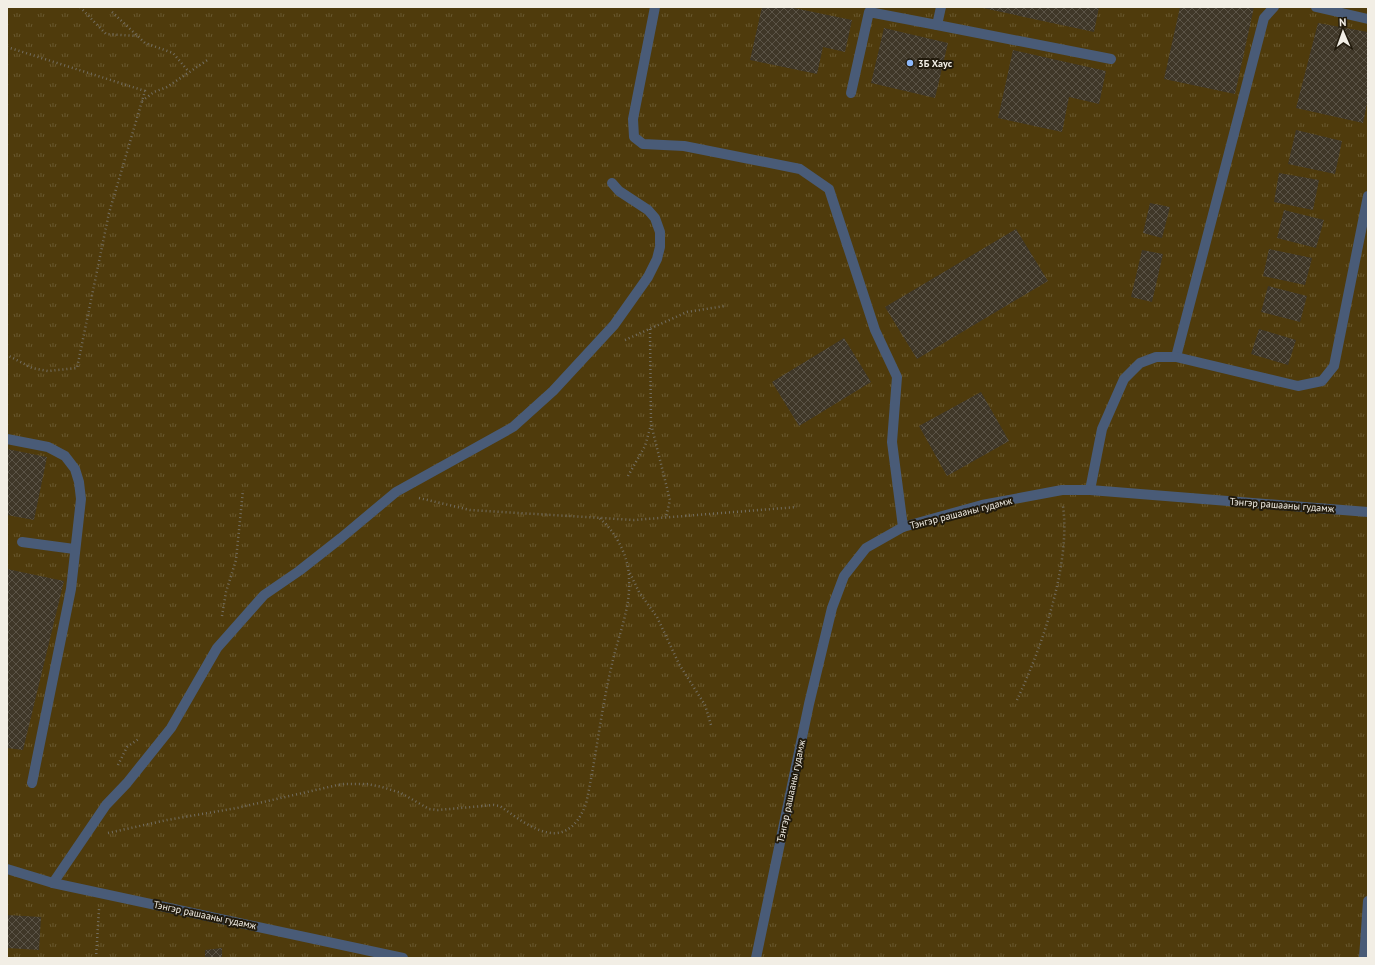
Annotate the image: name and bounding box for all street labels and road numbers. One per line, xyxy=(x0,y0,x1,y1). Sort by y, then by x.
street label: Тэнгэр рашааны гудамж xyxy=(909,494,1014,532)
street label: Тэнгэр рашааны гудамж xyxy=(1229,495,1335,515)
street label: Тэнгэр рашааны гудамж xyxy=(774,738,808,844)
street label: Тэнгэр рашааны гудамж xyxy=(152,898,258,932)

